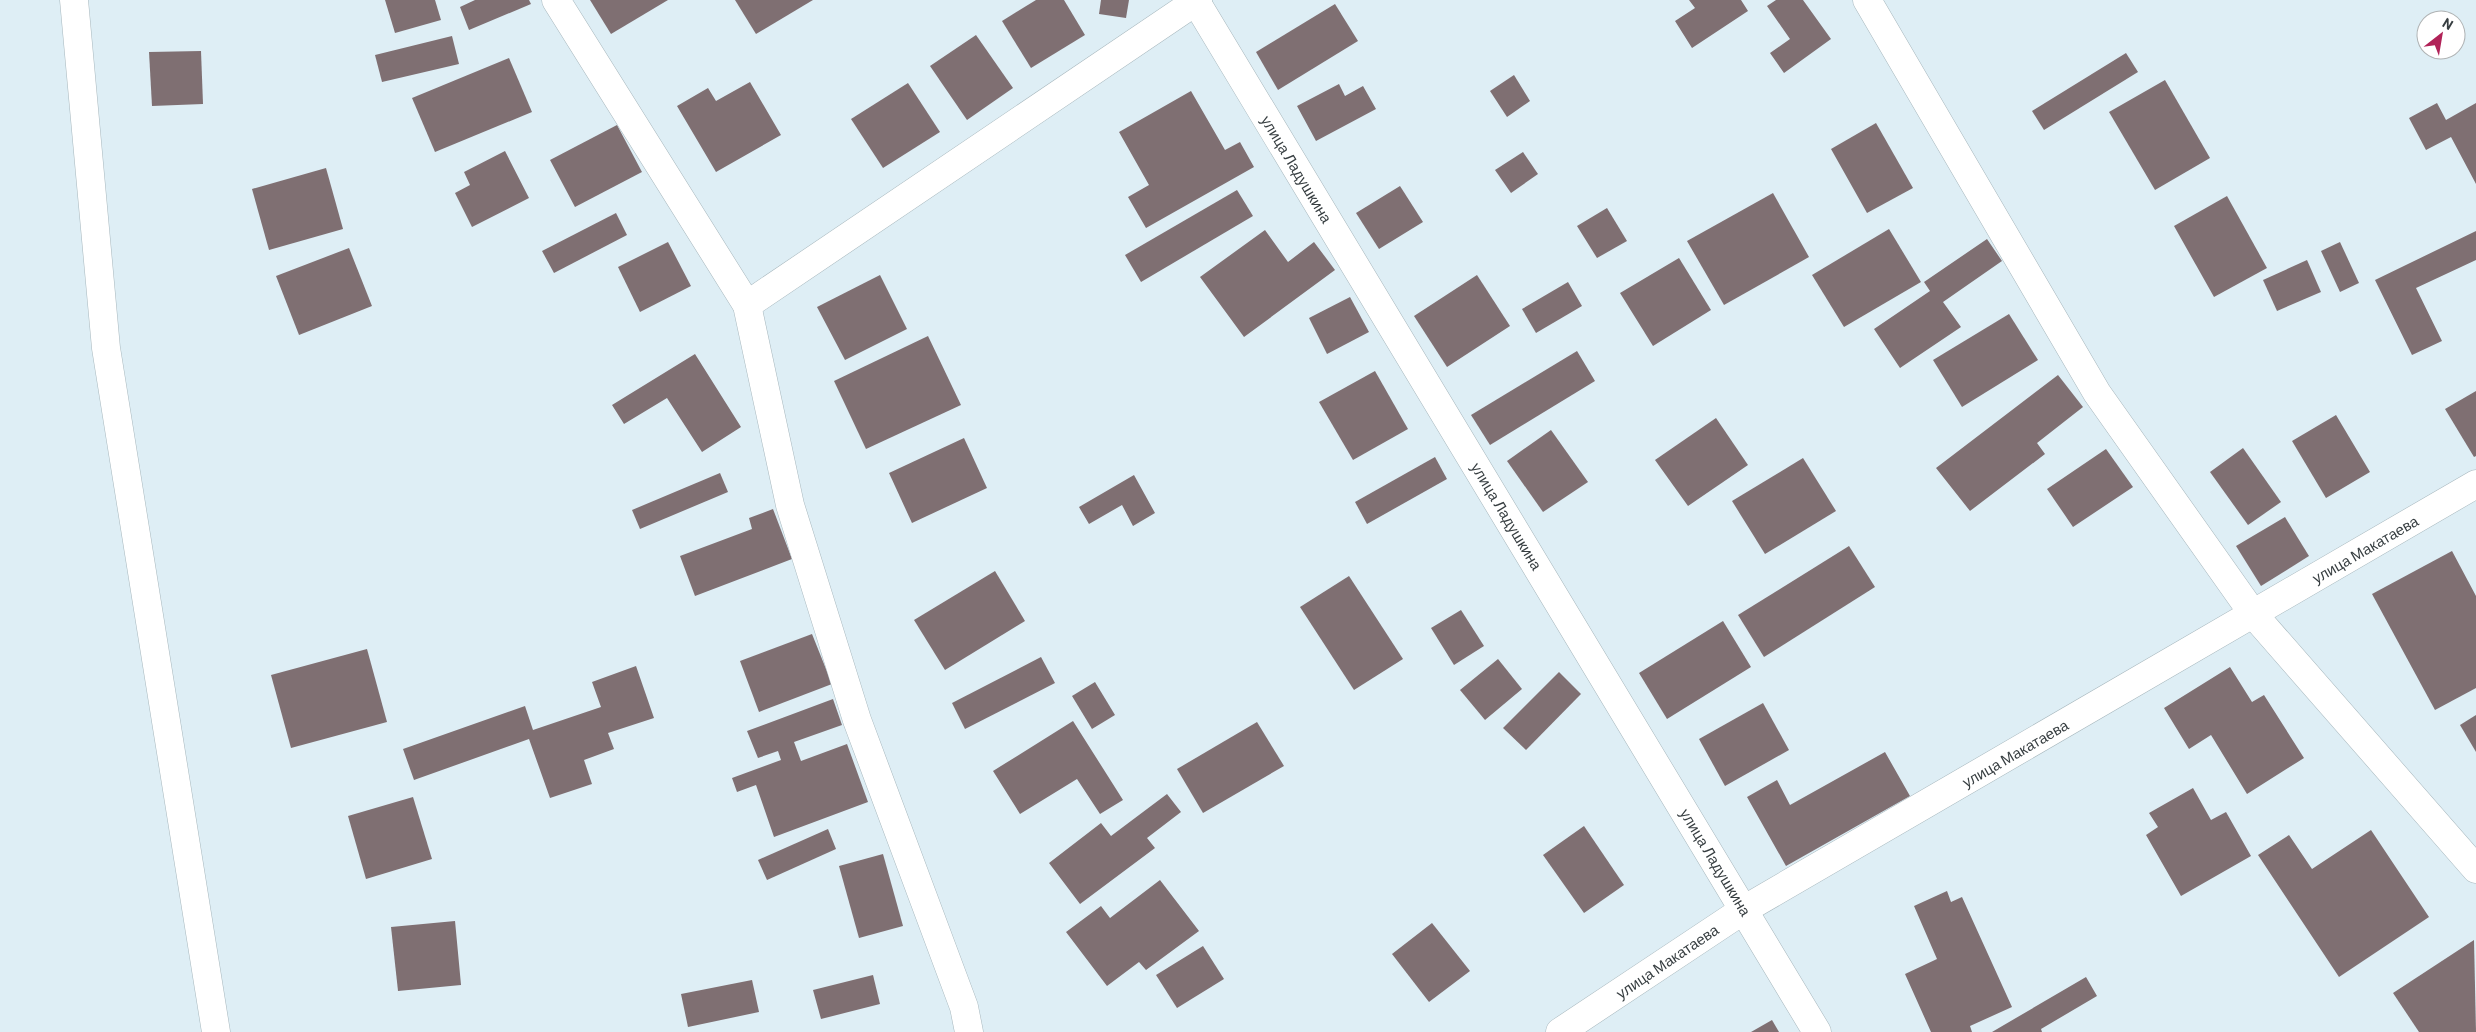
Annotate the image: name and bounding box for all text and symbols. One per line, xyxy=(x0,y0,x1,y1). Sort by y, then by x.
north arrow xyxy=(2416,10,2466,60)
text: N xyxy=(2440,14,2456,33)
street label: улица Ладушкина xyxy=(1258,112,1337,227)
street label: улица Ладушкина xyxy=(1468,459,1547,574)
street label: улица Макатаева xyxy=(2309,511,2422,587)
street label: улица Макатаева xyxy=(1959,715,2072,791)
street label: улица Ладушкина xyxy=(1677,805,1756,920)
street label: улица Макатаева xyxy=(1612,920,1722,1002)

